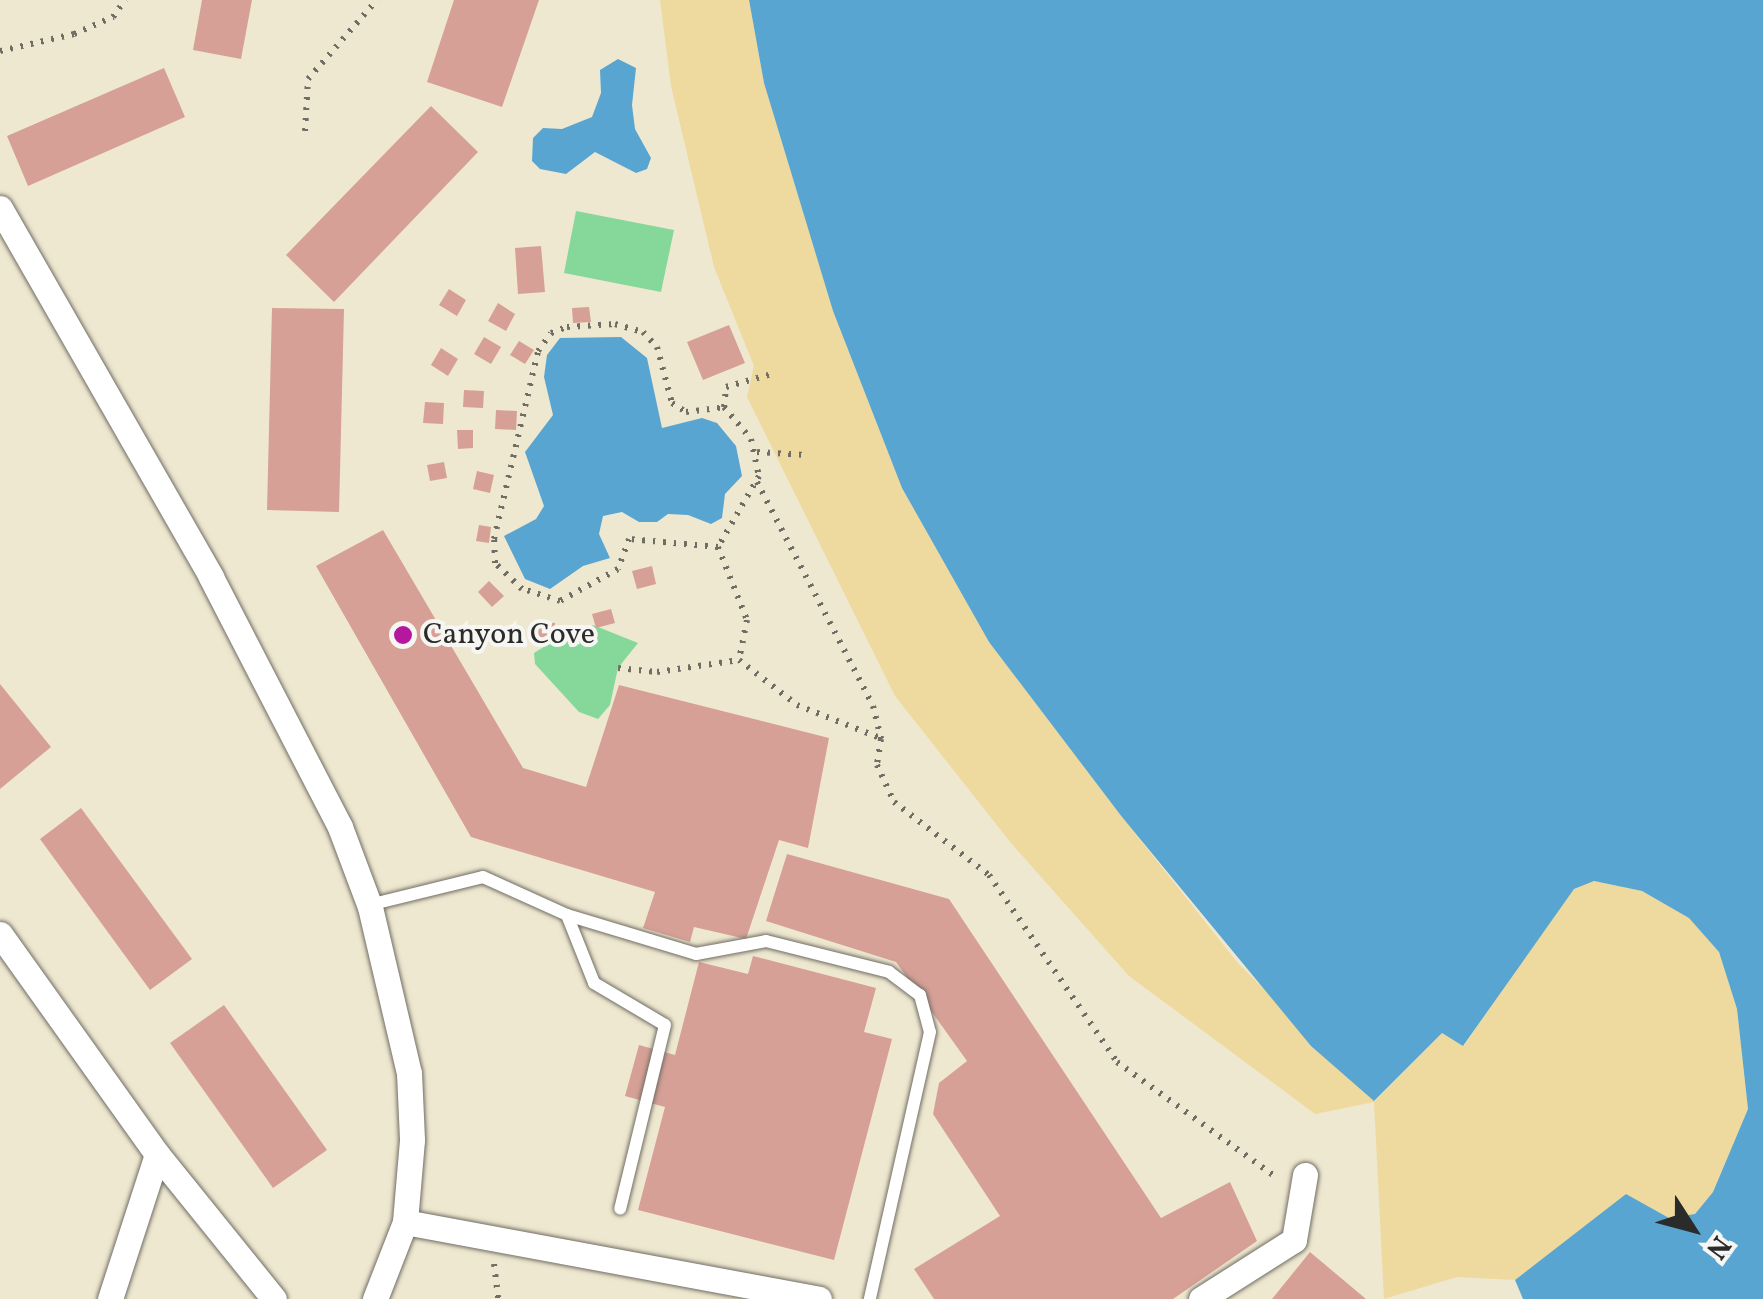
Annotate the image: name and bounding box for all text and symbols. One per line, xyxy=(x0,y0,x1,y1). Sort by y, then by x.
place label: Canyon Cove xyxy=(423,617,595,653)
marker: Canyon Cove xyxy=(392,624,414,646)
north arrow xyxy=(1643,1179,1743,1279)
text: N xyxy=(1696,1227,1739,1267)

